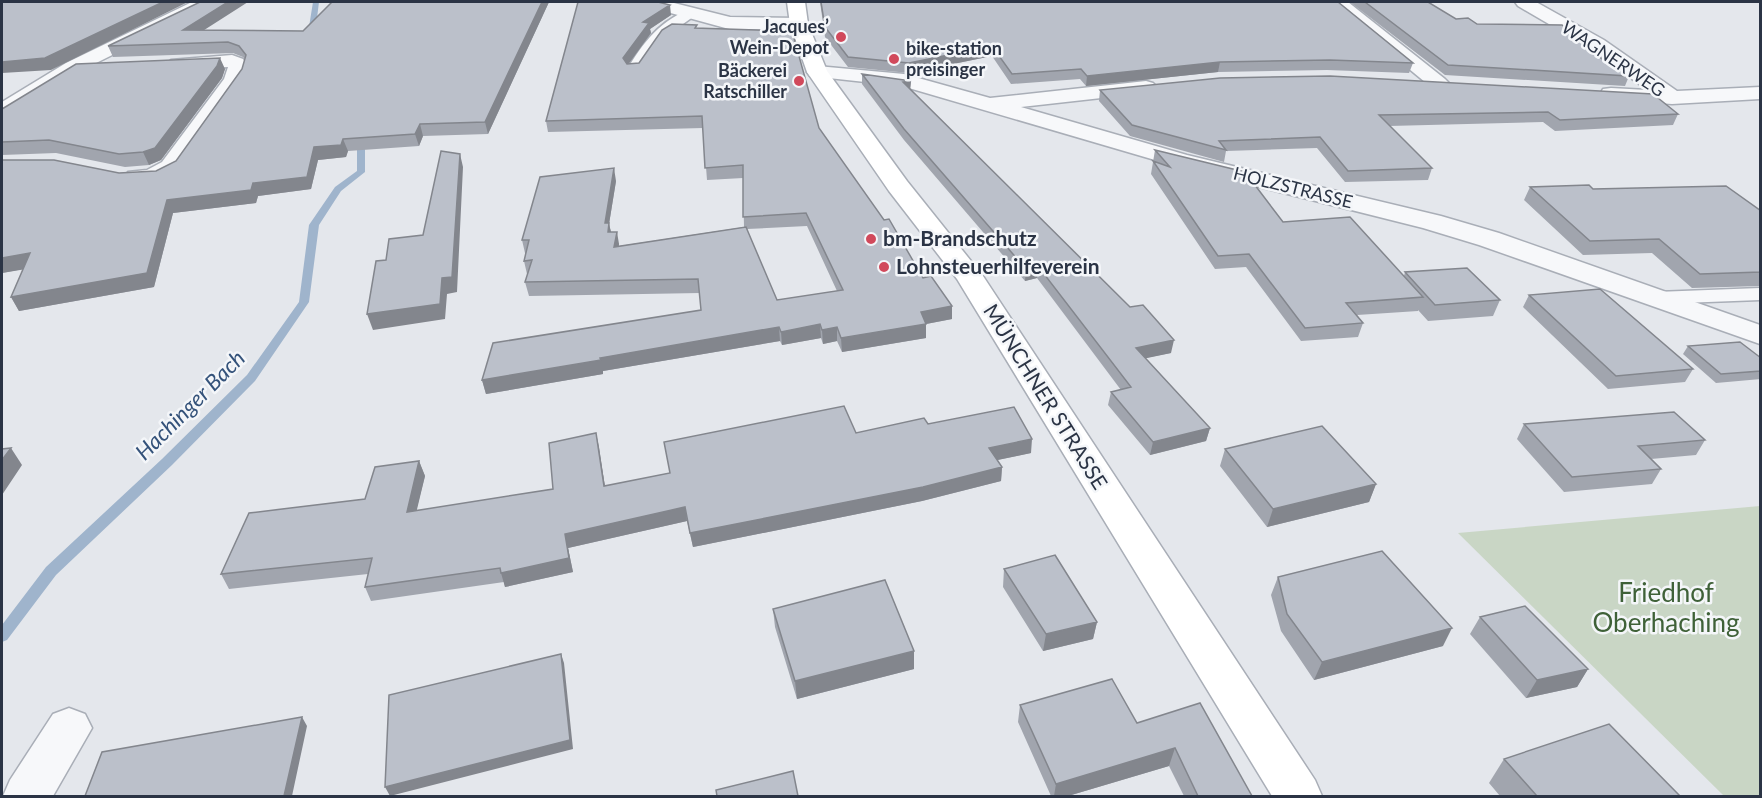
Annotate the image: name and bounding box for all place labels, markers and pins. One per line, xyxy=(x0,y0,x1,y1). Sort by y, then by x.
place label: Jacques’ Wein-Depot xyxy=(730,15,829,58)
marker: Jacques’ Wein-Depot xyxy=(834,30,848,44)
place label: bike-station preisinger xyxy=(906,37,1002,80)
marker: bike-station preisinger xyxy=(887,52,901,66)
place label: Bäckerei Ratschiller xyxy=(703,59,787,102)
marker: Bäckerei Ratschiller xyxy=(792,74,806,88)
place label: bm-Brandschutz xyxy=(883,225,1037,250)
marker: bm-Brandschutz xyxy=(864,232,878,246)
place label: Lohnsteuerhilfeverein xyxy=(896,253,1100,278)
marker: Lohnsteuerhilfeverein xyxy=(877,260,891,274)

